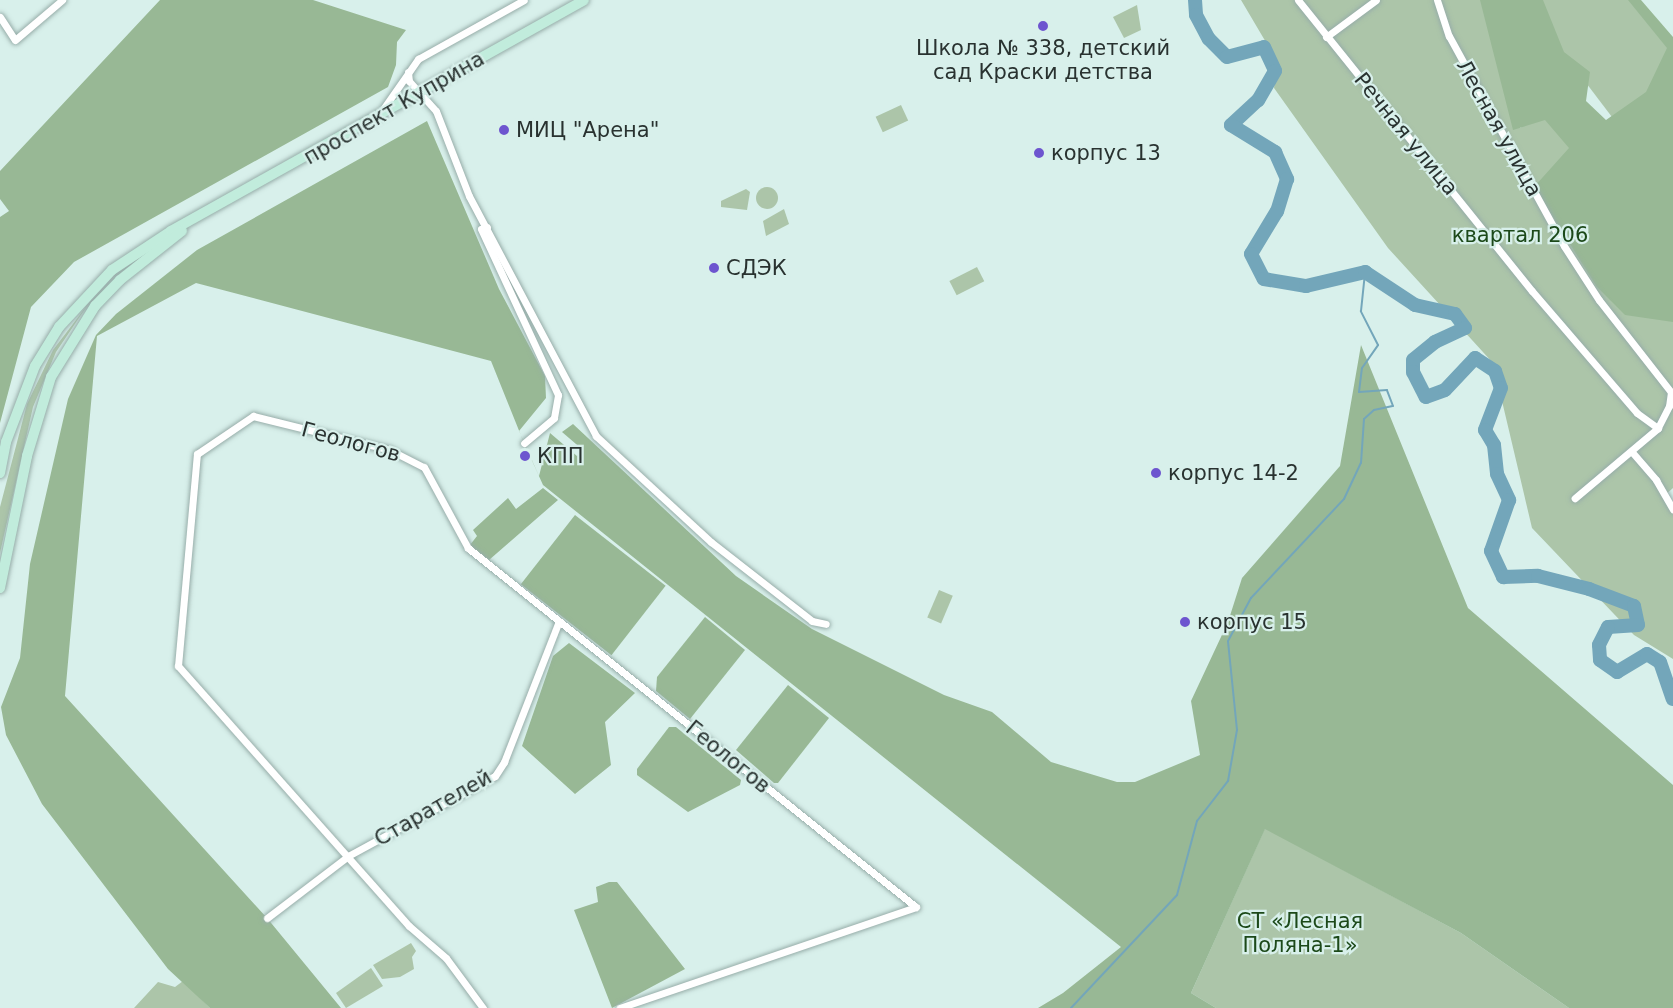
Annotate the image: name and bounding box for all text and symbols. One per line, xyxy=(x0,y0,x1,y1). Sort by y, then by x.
marker: Школа № 338, детский сад Краски детства xyxy=(1036,19,1050,33)
place label: Школа № 338, детский сад Краски детства xyxy=(916,35,1170,85)
street label: проспект Куприна xyxy=(299,46,489,170)
street label: Лесная улица xyxy=(1451,55,1547,201)
street label: Речная улица xyxy=(1349,68,1463,200)
place label: МИЦ "Арена" xyxy=(516,117,659,143)
marker: МИЦ "Арена" xyxy=(497,123,511,137)
place label: корпус 13 xyxy=(1051,140,1161,166)
marker: корпус 13 xyxy=(1032,146,1046,160)
park label: квартал 206 xyxy=(1452,222,1588,248)
place label: СДЭК xyxy=(726,255,787,281)
marker: СДЭК xyxy=(707,261,721,275)
street label: Геологов xyxy=(299,417,403,467)
place label: КПП xyxy=(537,443,583,469)
marker: КПП xyxy=(518,449,532,463)
place label: корпус 14-2 xyxy=(1168,460,1299,486)
marker: корпус 14-2 xyxy=(1149,466,1163,480)
place label: корпус 15 xyxy=(1197,609,1307,635)
marker: корпус 15 xyxy=(1178,615,1192,629)
street label: Геологов xyxy=(681,715,775,799)
street label: Старателей xyxy=(370,764,496,852)
park label: СТ «Лесная Поляна-1» xyxy=(1237,908,1363,958)

